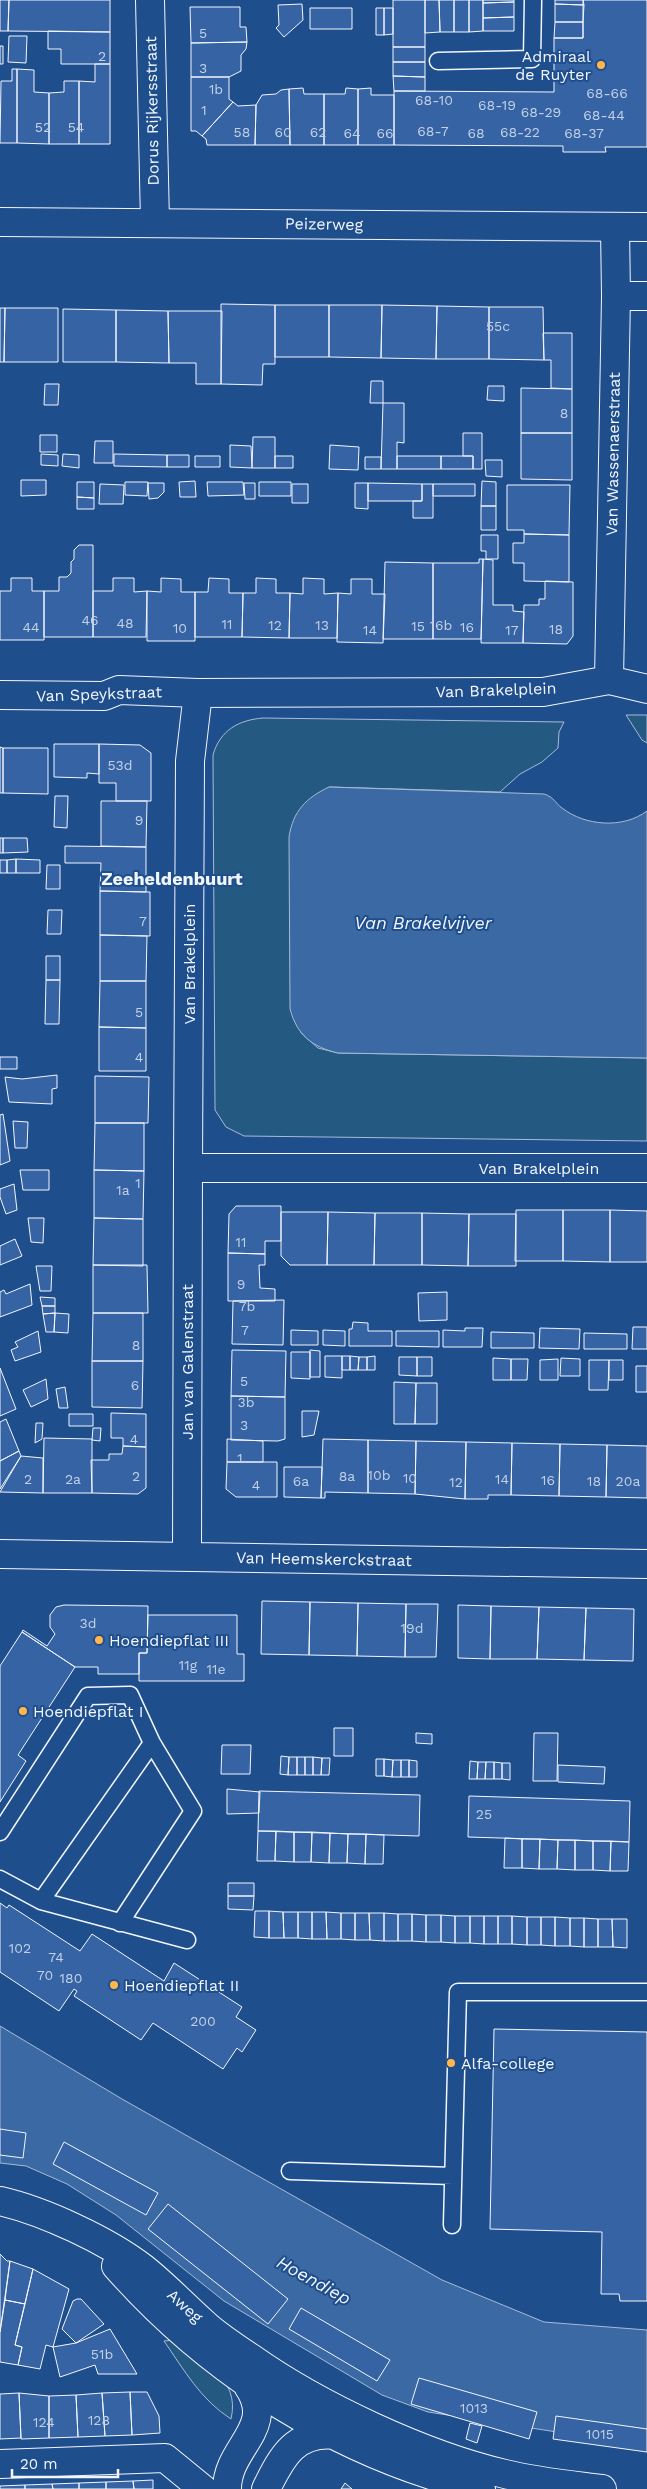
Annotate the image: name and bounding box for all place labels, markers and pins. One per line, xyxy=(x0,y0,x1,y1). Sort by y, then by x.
place label: Admiraal de Ruyter xyxy=(515,47,591,84)
marker: Admiraal de Ruyter xyxy=(595,59,607,71)
place label: Hoendiepflat III xyxy=(109,1631,229,1650)
marker: Hoendiepflat III xyxy=(93,1634,105,1646)
place label: Hoendiepflat I xyxy=(33,1702,144,1721)
marker: Hoendiepflat I xyxy=(17,1705,29,1717)
place label: Hoendiepflat II xyxy=(124,1976,239,1995)
marker: Hoendiepflat II xyxy=(108,1979,120,1991)
place label: Alfa-college xyxy=(461,2054,555,2073)
marker: Alfa-college xyxy=(445,2057,457,2069)

